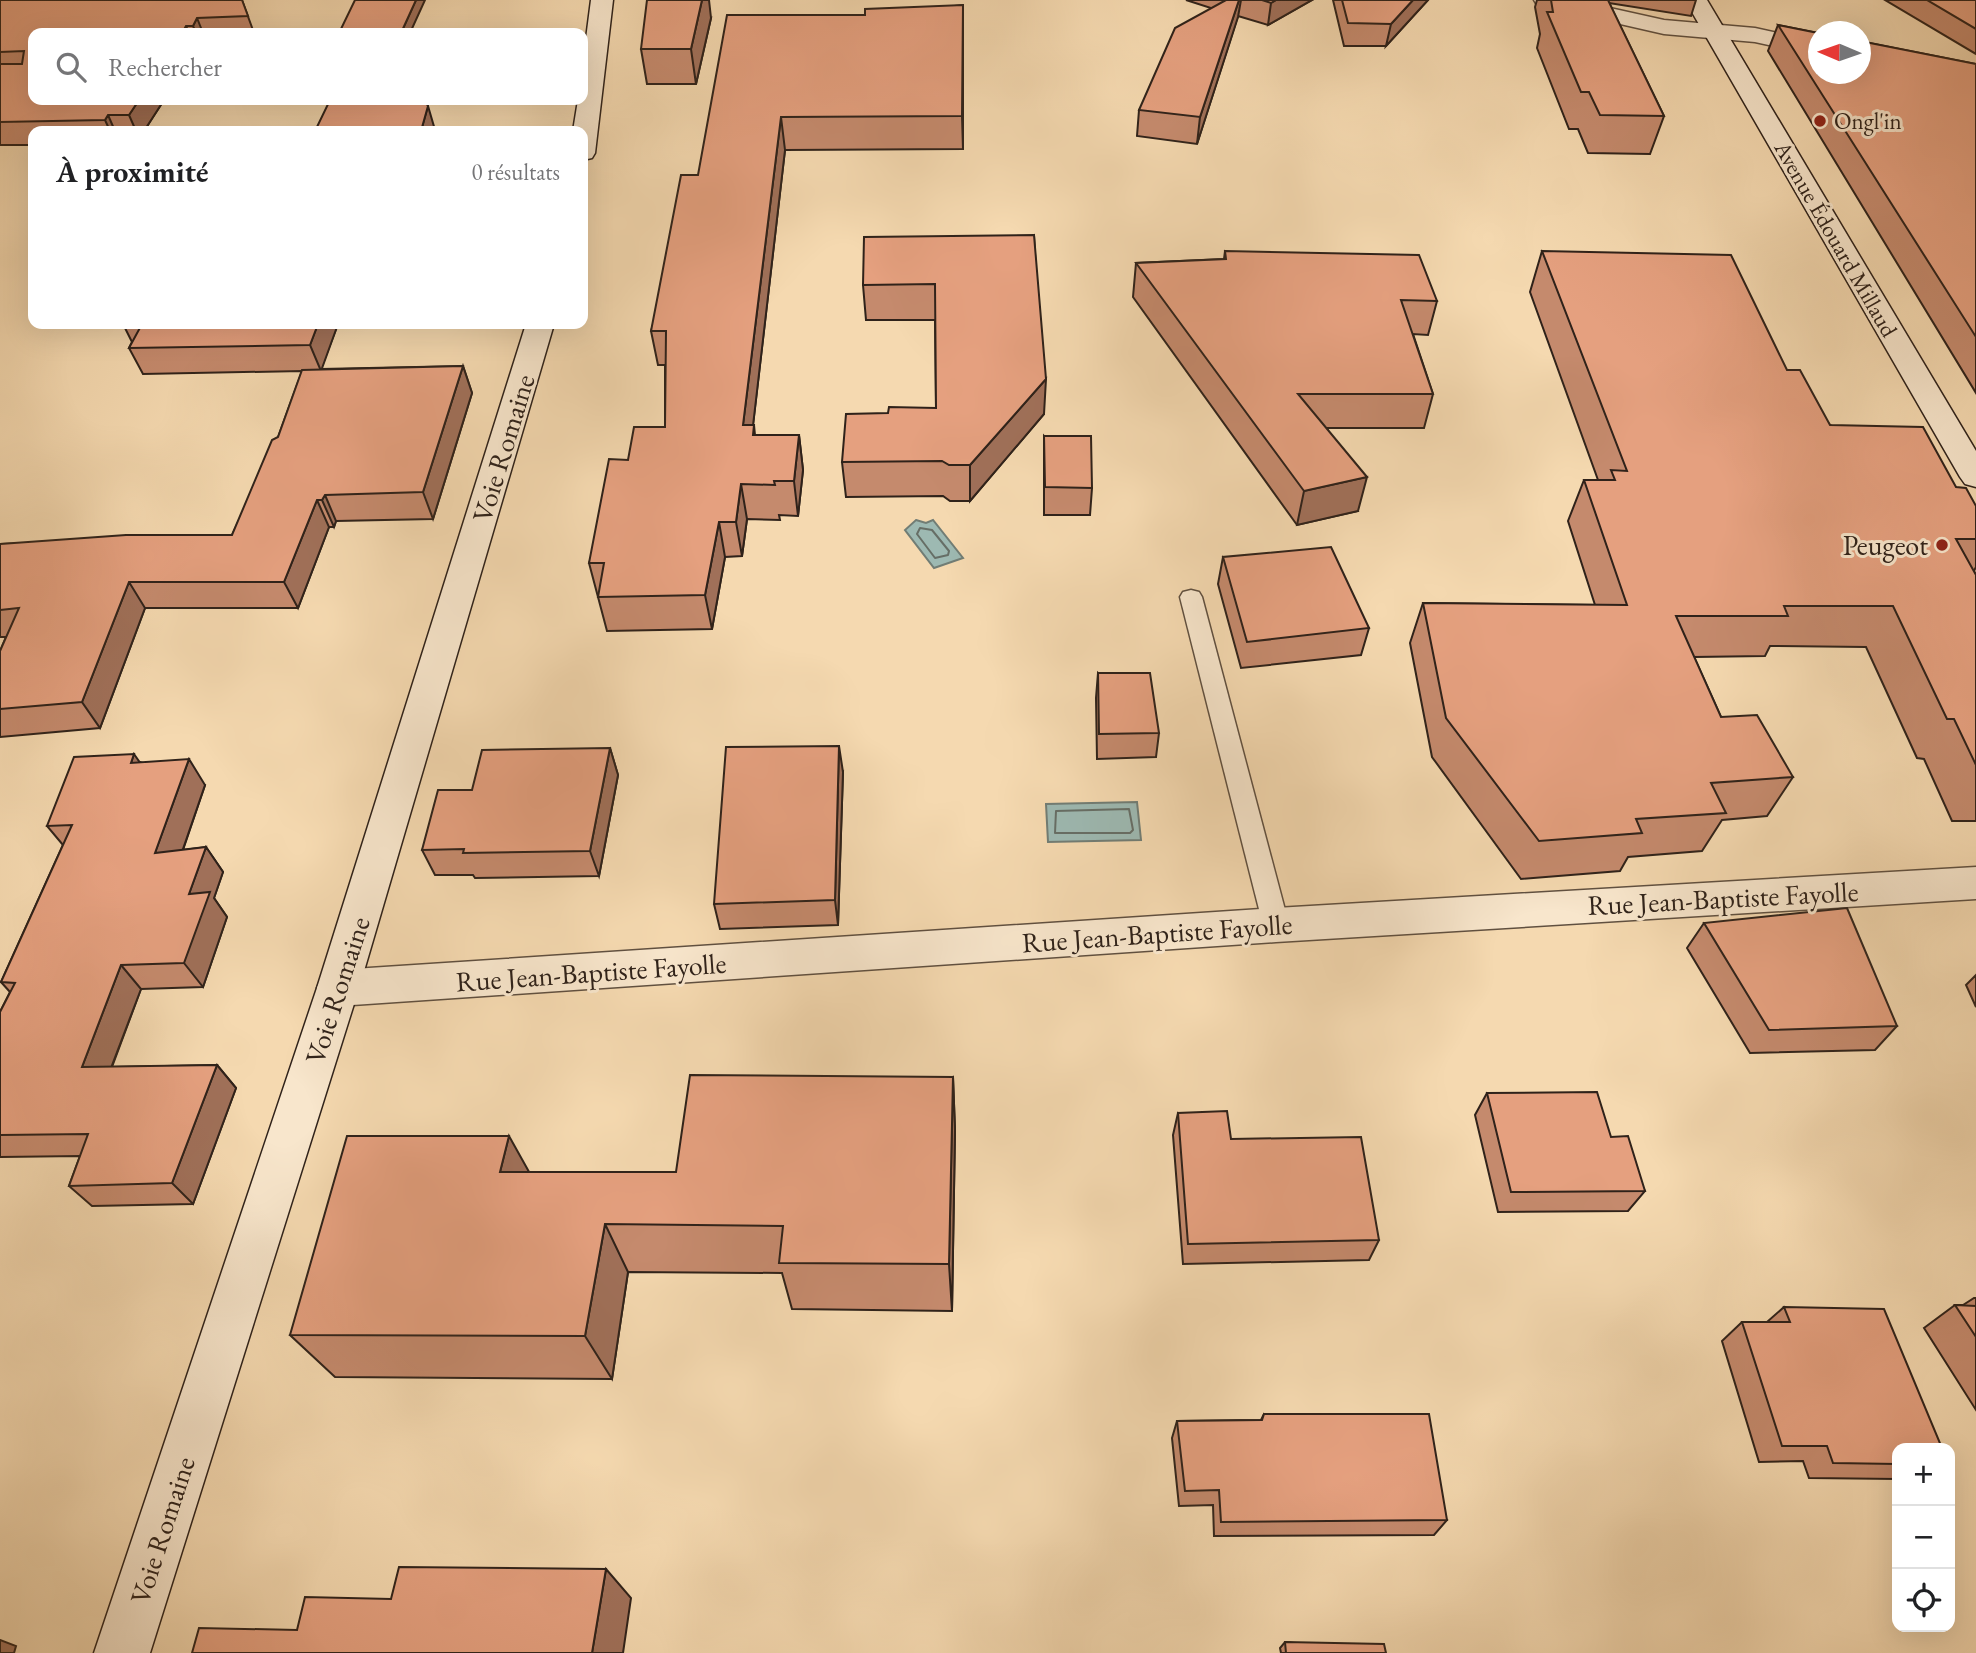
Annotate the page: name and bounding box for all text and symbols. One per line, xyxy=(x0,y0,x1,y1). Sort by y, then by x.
north arrow xyxy=(1808,21,1871,84)
search box xyxy=(28,28,588,105)
icon: search xyxy=(52,48,90,86)
text: Rechercher xyxy=(108,50,222,84)
place label: Ongl'in xyxy=(1834,106,1902,136)
marker: Ongl'in xyxy=(1812,113,1828,129)
street label: Avenue Édouard Millaud xyxy=(1767,135,1905,343)
text: À proximité xyxy=(56,152,208,191)
text: 0 résultats xyxy=(472,157,560,187)
street label: Voie Romaine xyxy=(463,370,543,526)
place label: Peugeot xyxy=(1843,527,1928,563)
marker: Peugeot xyxy=(1934,537,1950,553)
street label: Rue Jean-Baptiste Fayolle xyxy=(1587,873,1859,923)
street label: Rue Jean-Baptiste Fayolle xyxy=(1020,906,1294,960)
street label: Voie Romaine xyxy=(296,912,378,1068)
street label: Rue Jean-Baptiste Fayolle xyxy=(454,945,728,999)
map controls xyxy=(1892,1443,1955,1632)
button: + xyxy=(1892,1443,1955,1506)
street label: Voie Romaine xyxy=(121,1452,203,1608)
button: − xyxy=(1892,1506,1955,1569)
button: locate xyxy=(1892,1569,1955,1632)

